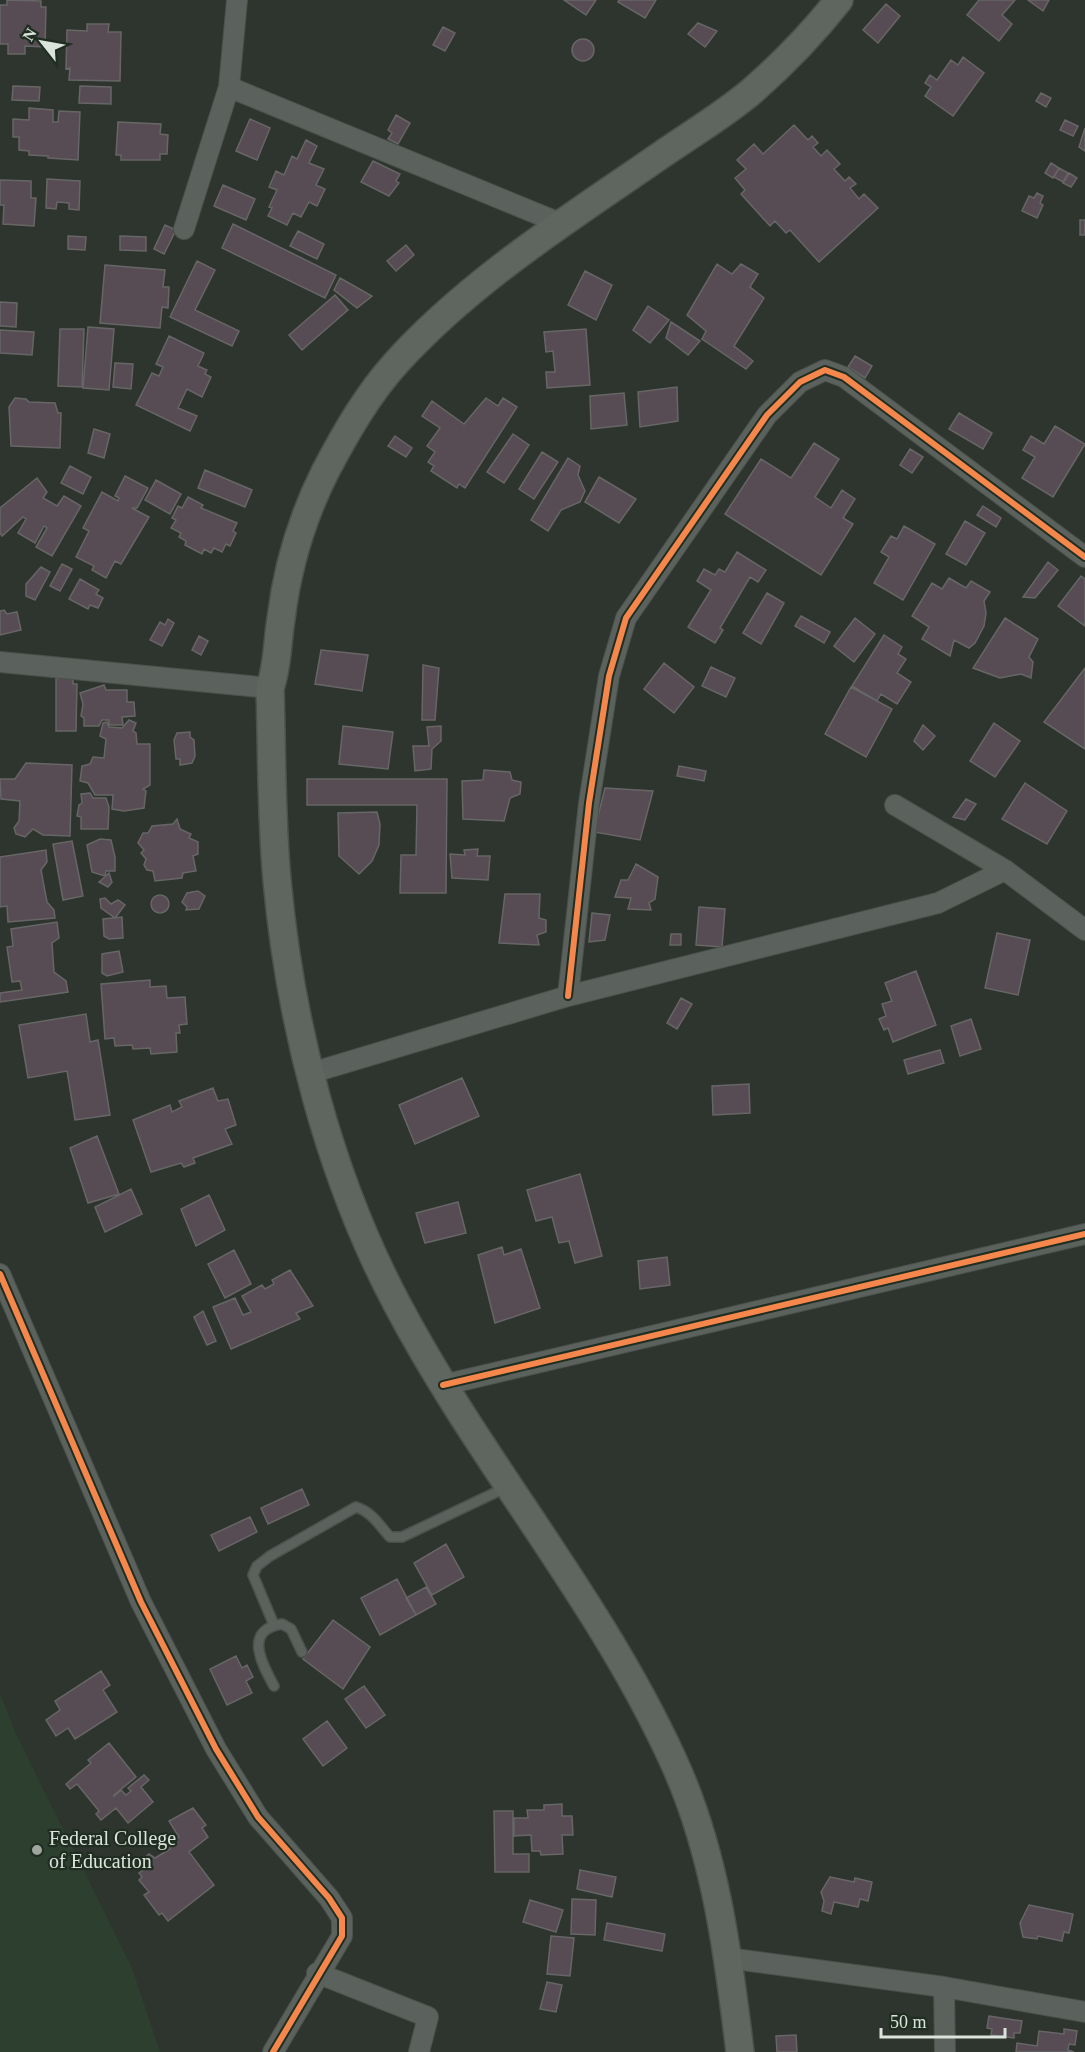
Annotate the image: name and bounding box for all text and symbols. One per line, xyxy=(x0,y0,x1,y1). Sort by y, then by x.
north arrow xyxy=(12,12,72,72)
text: N xyxy=(19,25,40,44)
place label: Federal College of Education xyxy=(49,1827,176,1872)
marker: Federal College of Education xyxy=(30,1843,44,1857)
scale bar xyxy=(881,2001,1006,2039)
text: 50 m xyxy=(890,2012,927,2032)

